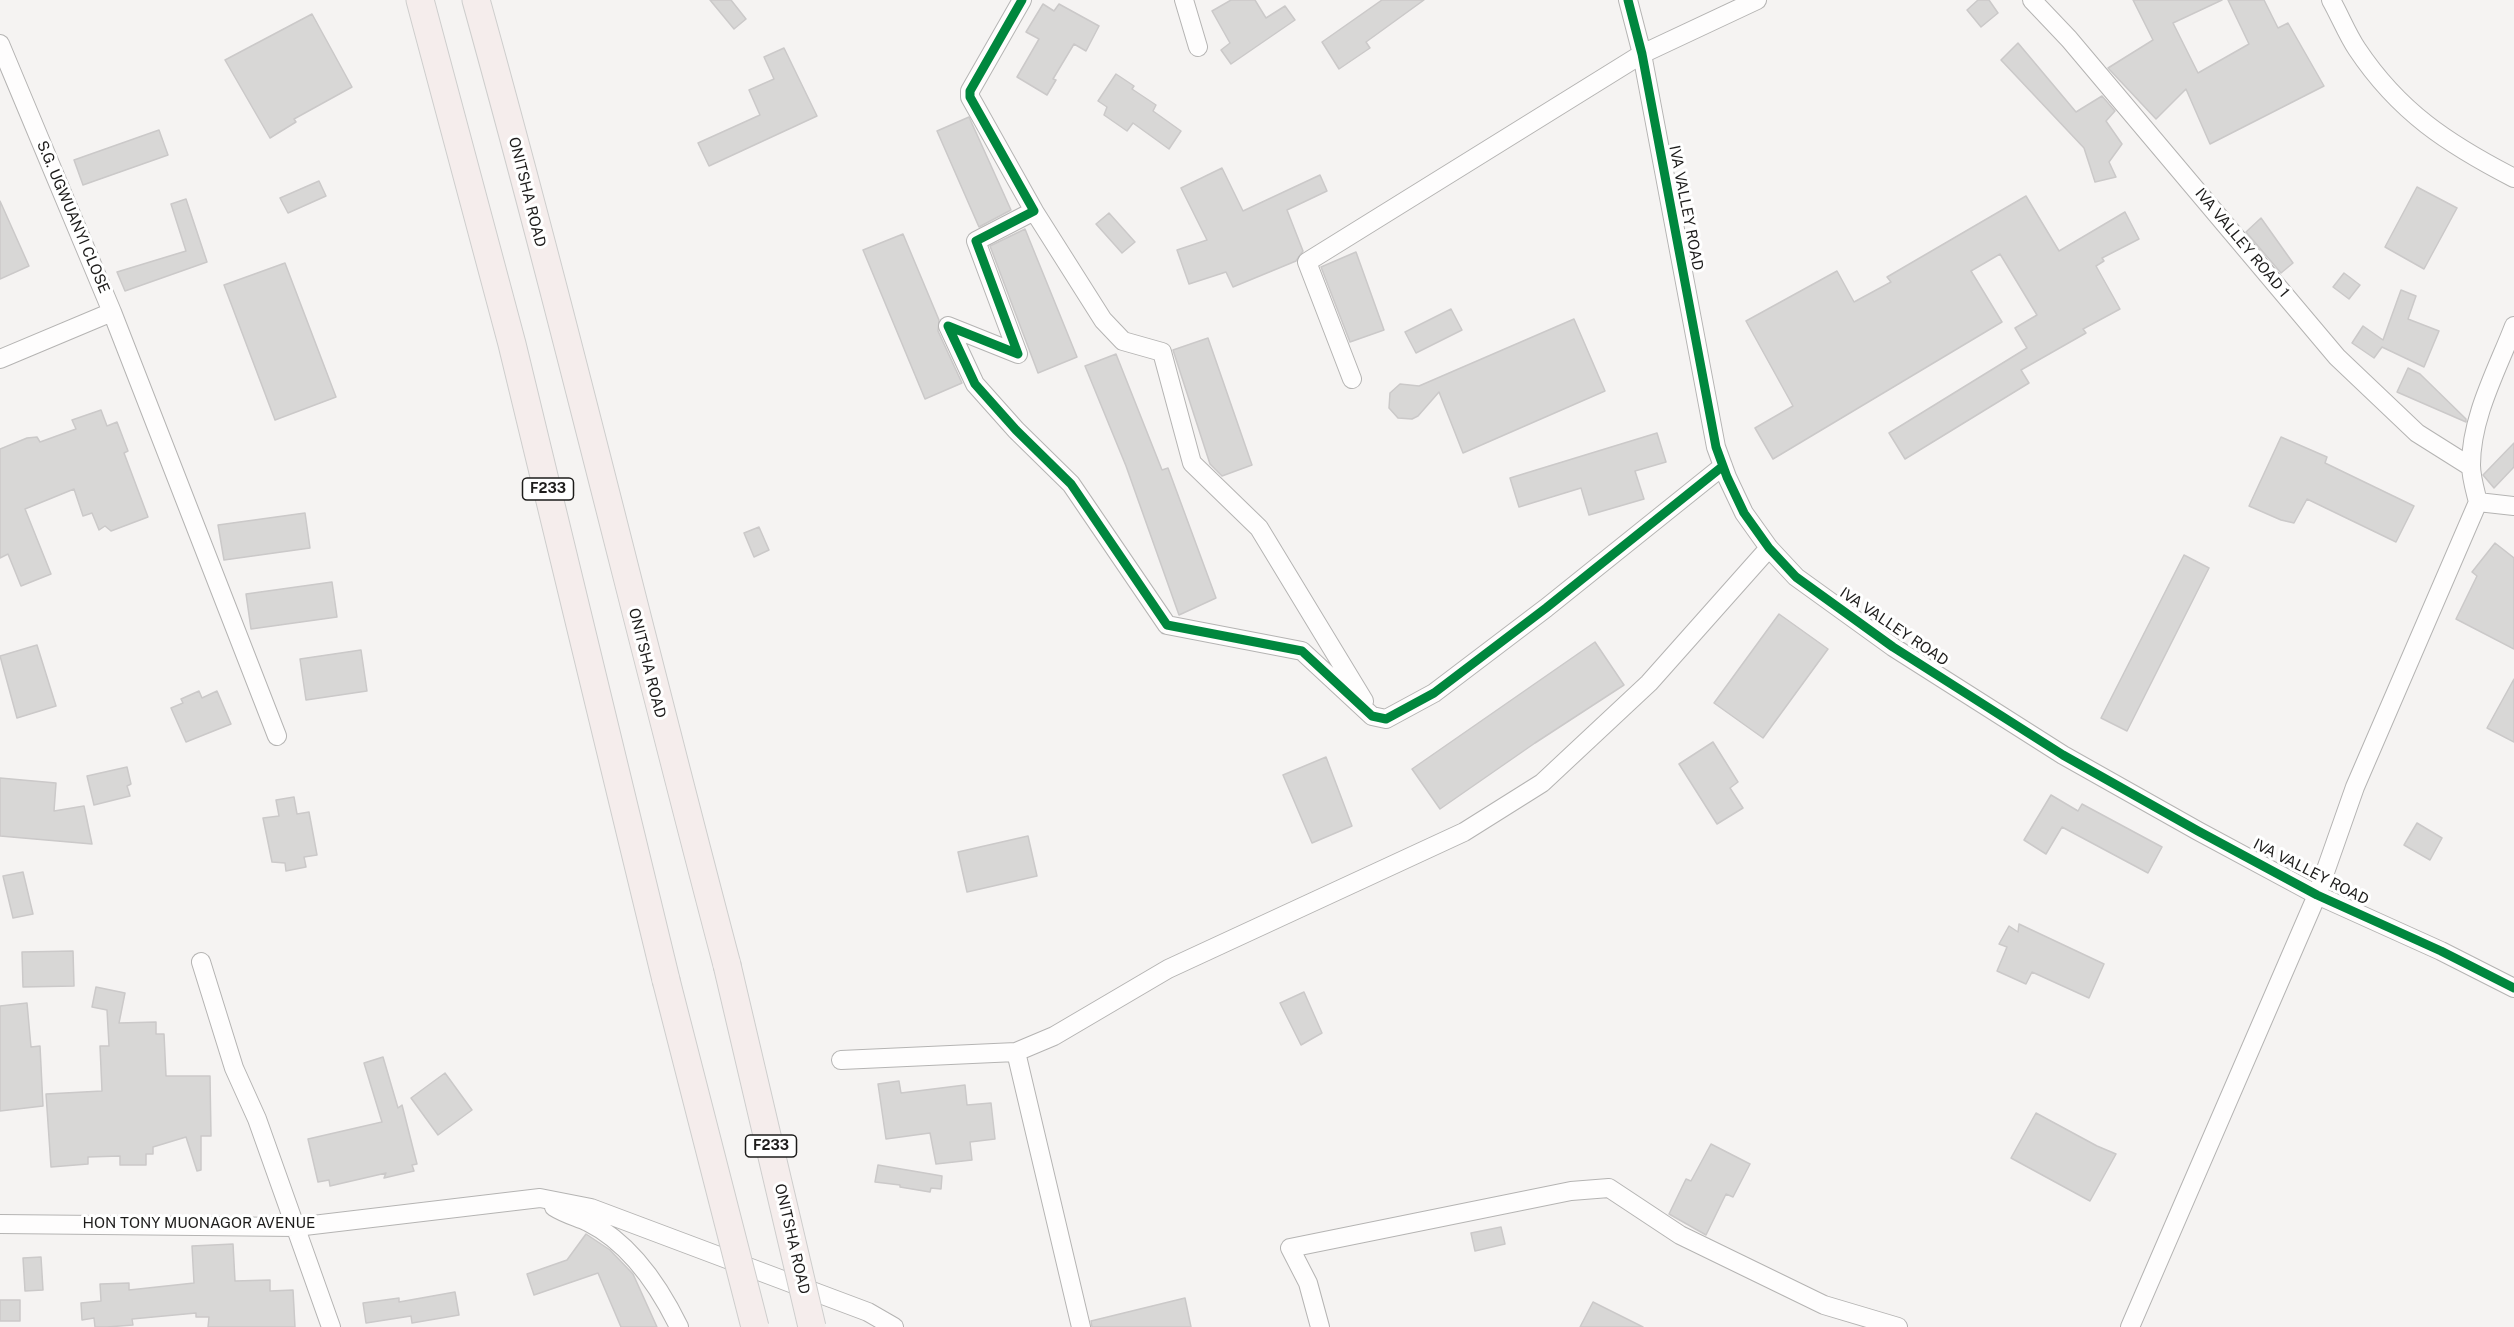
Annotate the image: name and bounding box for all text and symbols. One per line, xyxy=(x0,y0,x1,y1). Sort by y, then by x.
street label: ONITSHA ROAD xyxy=(505,135,549,249)
street label: S.G. UGWUANYI CLOSE xyxy=(33,138,113,296)
street label: IVA VALLEY ROAD xyxy=(1665,144,1707,272)
street label: IVA VALLEY ROAD 1 xyxy=(2191,185,2293,301)
road number: F233 xyxy=(522,478,574,500)
street label: IVA VALLEY ROAD xyxy=(1836,584,1952,670)
street label: ONITSHA ROAD xyxy=(625,606,669,720)
street label: IVA VALLEY ROAD xyxy=(2250,835,2372,909)
road number: F233 xyxy=(746,1135,796,1157)
street label: ONITSHA ROAD xyxy=(771,1182,813,1296)
street label: HON TONY MUONAGOR AVENUE xyxy=(83,1214,315,1232)

